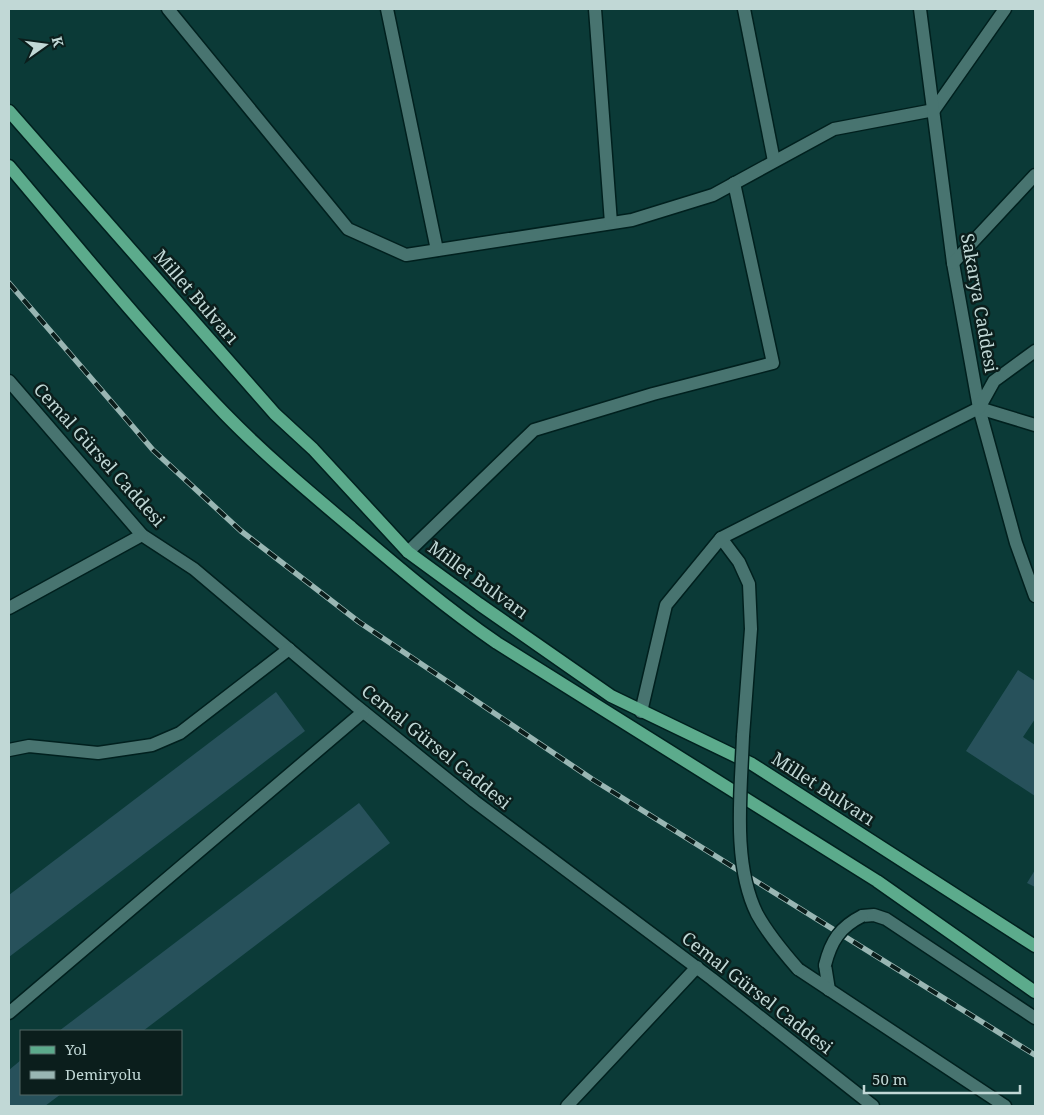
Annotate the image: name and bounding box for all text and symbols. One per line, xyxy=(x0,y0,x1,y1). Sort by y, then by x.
north arrow xyxy=(20,20,70,70)
text: K xyxy=(48,34,69,50)
street label: Sakarya Caddesi xyxy=(956,231,1004,374)
street label: Millet Bulvarı xyxy=(149,244,245,349)
street label: Cemal Gürsel Caddesi xyxy=(29,377,171,532)
street label: Millet Bulvarı xyxy=(424,535,534,624)
street label: Cemal Gürsel Caddesi xyxy=(357,678,517,814)
street label: Millet Bulvarı xyxy=(768,746,880,830)
street label: Cemal Gürsel Caddesi xyxy=(677,926,838,1059)
legend xyxy=(20,1030,182,1095)
text: Yol xyxy=(64,1039,87,1059)
scale bar xyxy=(864,1062,1020,1094)
text: Demiryolu xyxy=(65,1064,142,1084)
text: 50 m xyxy=(872,1069,907,1089)

